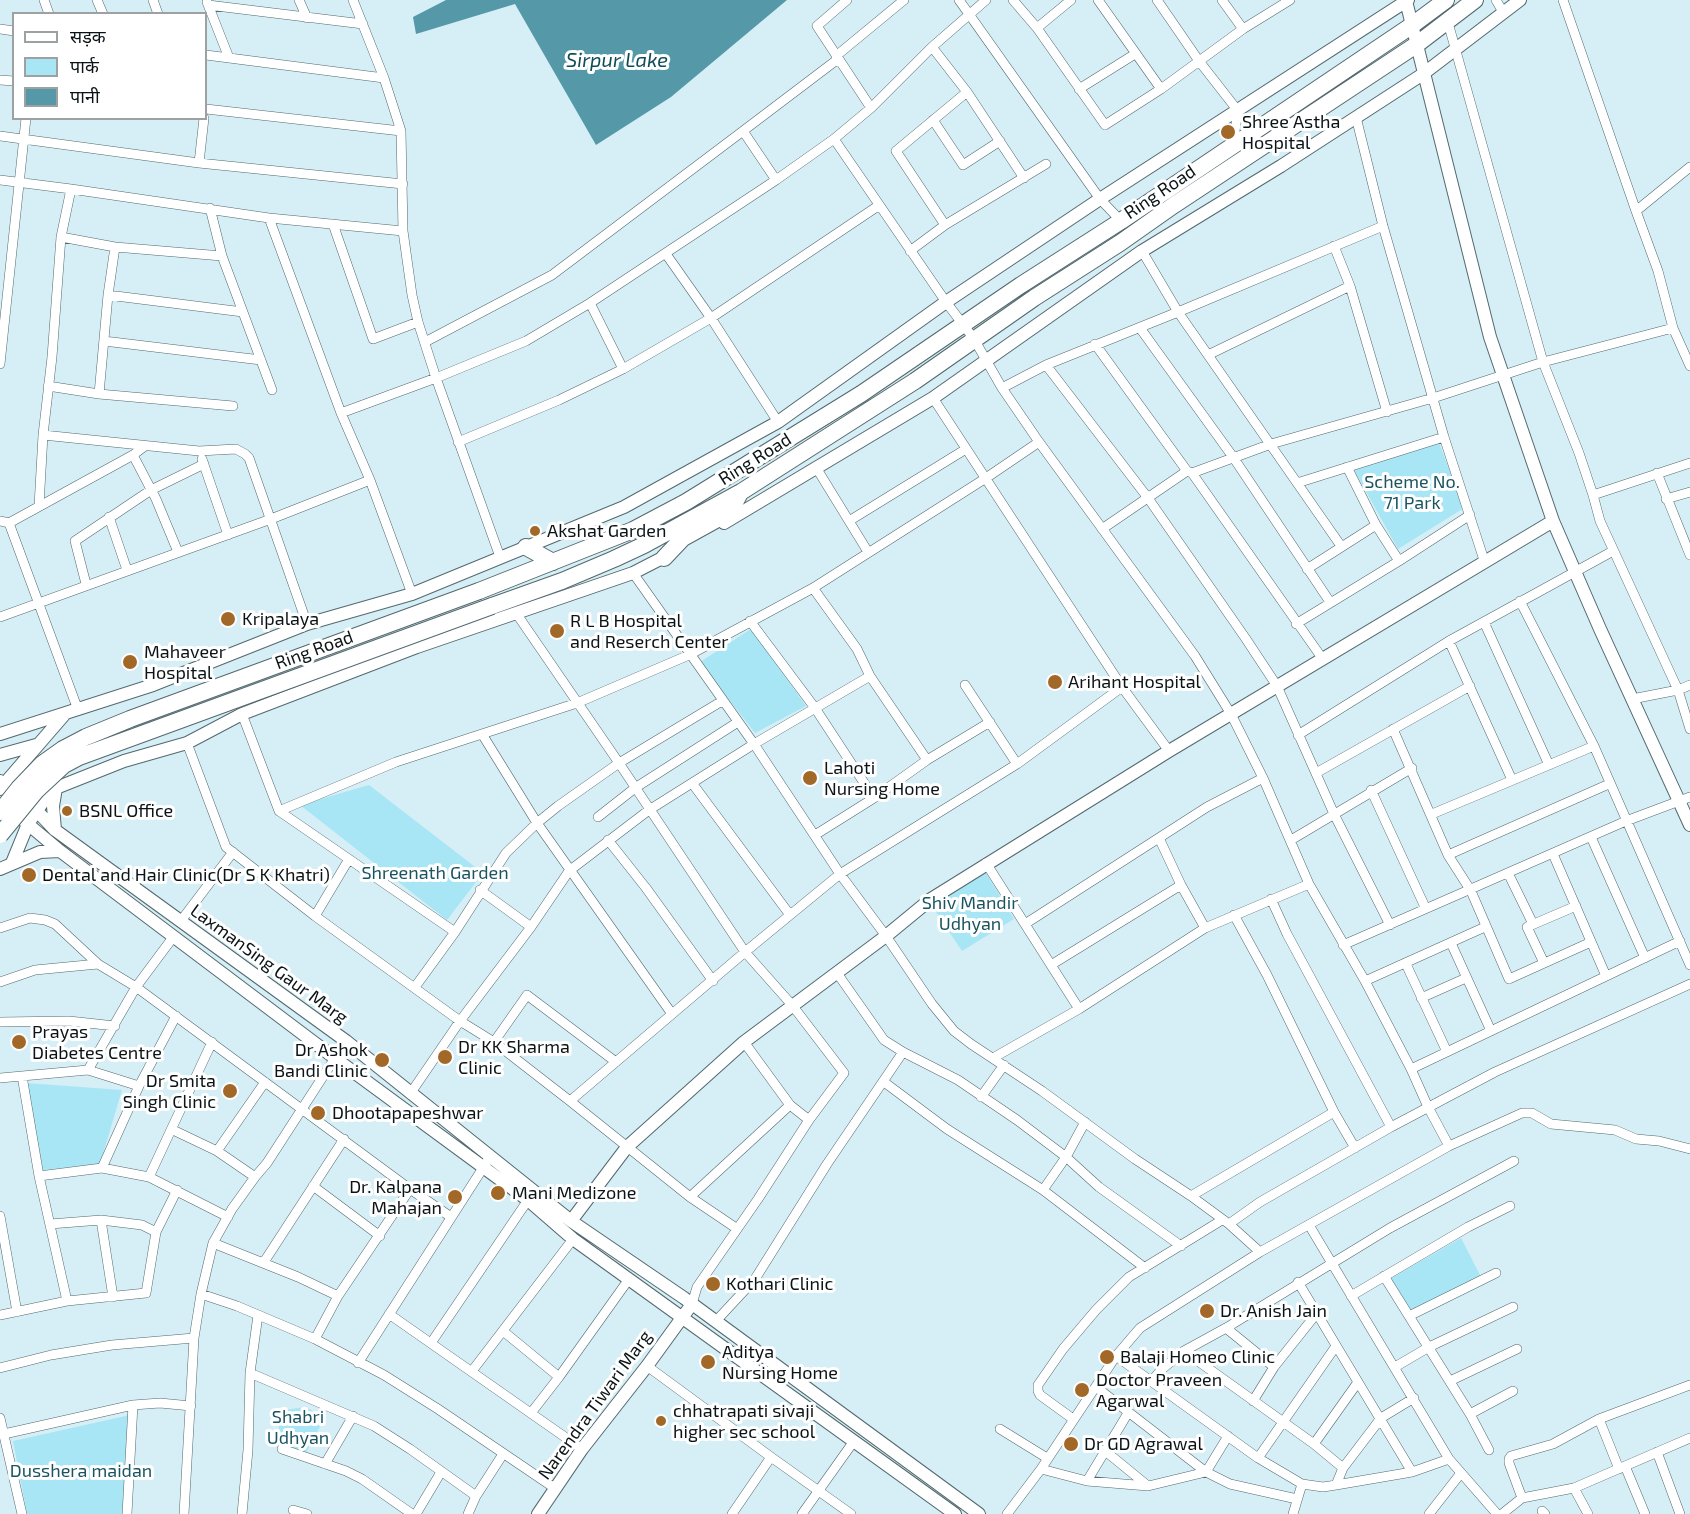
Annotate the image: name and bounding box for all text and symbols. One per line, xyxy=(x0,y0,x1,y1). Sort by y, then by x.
legend xyxy=(12,12,207,120)
text: सड़क xyxy=(70,25,106,47)
water label: Sirpur Lake xyxy=(566,48,668,72)
text: पार्क xyxy=(70,55,99,77)
text: पानी xyxy=(70,85,100,107)
place label: Shree Astha Hospital xyxy=(1242,111,1340,154)
marker: Shree Astha Hospital xyxy=(1219,123,1237,141)
street label: Ring Road xyxy=(1120,160,1200,224)
street label: Ring Road xyxy=(715,428,795,490)
park label: Scheme No. 71 Park xyxy=(1364,471,1460,514)
place label: Akshat Garden xyxy=(547,520,666,542)
marker: Akshat Garden xyxy=(528,524,542,538)
place label: Kripalaya xyxy=(242,608,319,630)
marker: Kripalaya xyxy=(219,610,237,628)
place label: R L B Hospital and Reserch Center xyxy=(570,610,729,652)
marker: R L B Hospital and Reserch Center xyxy=(548,622,566,640)
street label: Ring Road xyxy=(272,626,356,674)
place label: Mahaveer Hospital xyxy=(144,641,226,684)
marker: Mahaveer Hospital xyxy=(121,653,139,671)
place label: Arihant Hospital xyxy=(1068,671,1201,693)
marker: Arihant Hospital xyxy=(1046,673,1064,691)
place label: Lahoti Nursing Home xyxy=(824,757,940,800)
marker: Lahoti Nursing Home xyxy=(801,769,819,787)
place label: BSNL Office xyxy=(79,800,173,822)
marker: BSNL Office xyxy=(60,804,74,818)
park label: Shreenath Garden xyxy=(361,862,509,884)
place label: Dental and Hair Clinic(Dr S K Khatri) xyxy=(42,864,330,886)
marker: Dental and Hair Clinic(Dr S K Khatri) xyxy=(20,866,38,884)
park label: Shiv Mandir Udhyan xyxy=(922,892,1018,934)
street label: LaxmanSing Gaur Marg xyxy=(186,900,352,1028)
place label: Prayas Diabetes Centre xyxy=(32,1021,162,1064)
marker: Prayas Diabetes Centre xyxy=(10,1033,28,1051)
place label: Dr KK Sharma Clinic xyxy=(458,1036,570,1078)
place label: Dr Ashok Bandi Clinic xyxy=(274,1039,368,1082)
marker: Dr KK Sharma Clinic xyxy=(436,1048,454,1066)
marker: Dr Ashok Bandi Clinic xyxy=(373,1051,391,1069)
place label: Dr Smita Singh Clinic xyxy=(123,1070,216,1112)
marker: Dr Smita Singh Clinic xyxy=(221,1082,239,1100)
place label: Dhootapapeshwar xyxy=(332,1102,483,1124)
marker: Dhootapapeshwar xyxy=(309,1104,327,1122)
place label: Dr. Kalpana Mahajan xyxy=(349,1176,442,1218)
place label: Mani Medizone xyxy=(512,1182,636,1204)
marker: Mani Medizone xyxy=(489,1184,507,1202)
marker: Dr. Kalpana Mahajan xyxy=(446,1188,464,1206)
place label: Kothari Clinic xyxy=(726,1273,833,1295)
marker: Kothari Clinic xyxy=(704,1275,722,1293)
place label: Dr. Anish Jain xyxy=(1220,1300,1327,1322)
marker: Dr. Anish Jain xyxy=(1198,1302,1216,1320)
street label: Narendra Tiwari Marg xyxy=(534,1326,656,1484)
place label: Aditya Nursing Home xyxy=(722,1341,838,1384)
place label: Balaji Homeo Clinic xyxy=(1120,1346,1275,1368)
marker: Balaji Homeo Clinic xyxy=(1098,1348,1116,1366)
marker: Aditya Nursing Home xyxy=(699,1353,717,1371)
place label: Doctor Praveen Agarwal xyxy=(1096,1369,1222,1412)
marker: Doctor Praveen Agarwal xyxy=(1073,1381,1091,1399)
place label: chhatrapati sivaji higher sec school xyxy=(673,1400,815,1442)
park label: Shabri Udhyan xyxy=(267,1406,329,1448)
marker: chhatrapati sivaji higher sec school xyxy=(654,1414,668,1428)
place label: Dr GD Agrawal xyxy=(1084,1433,1203,1455)
marker: Dr GD Agrawal xyxy=(1062,1435,1080,1453)
park label: Dusshera maidan xyxy=(10,1460,152,1482)

